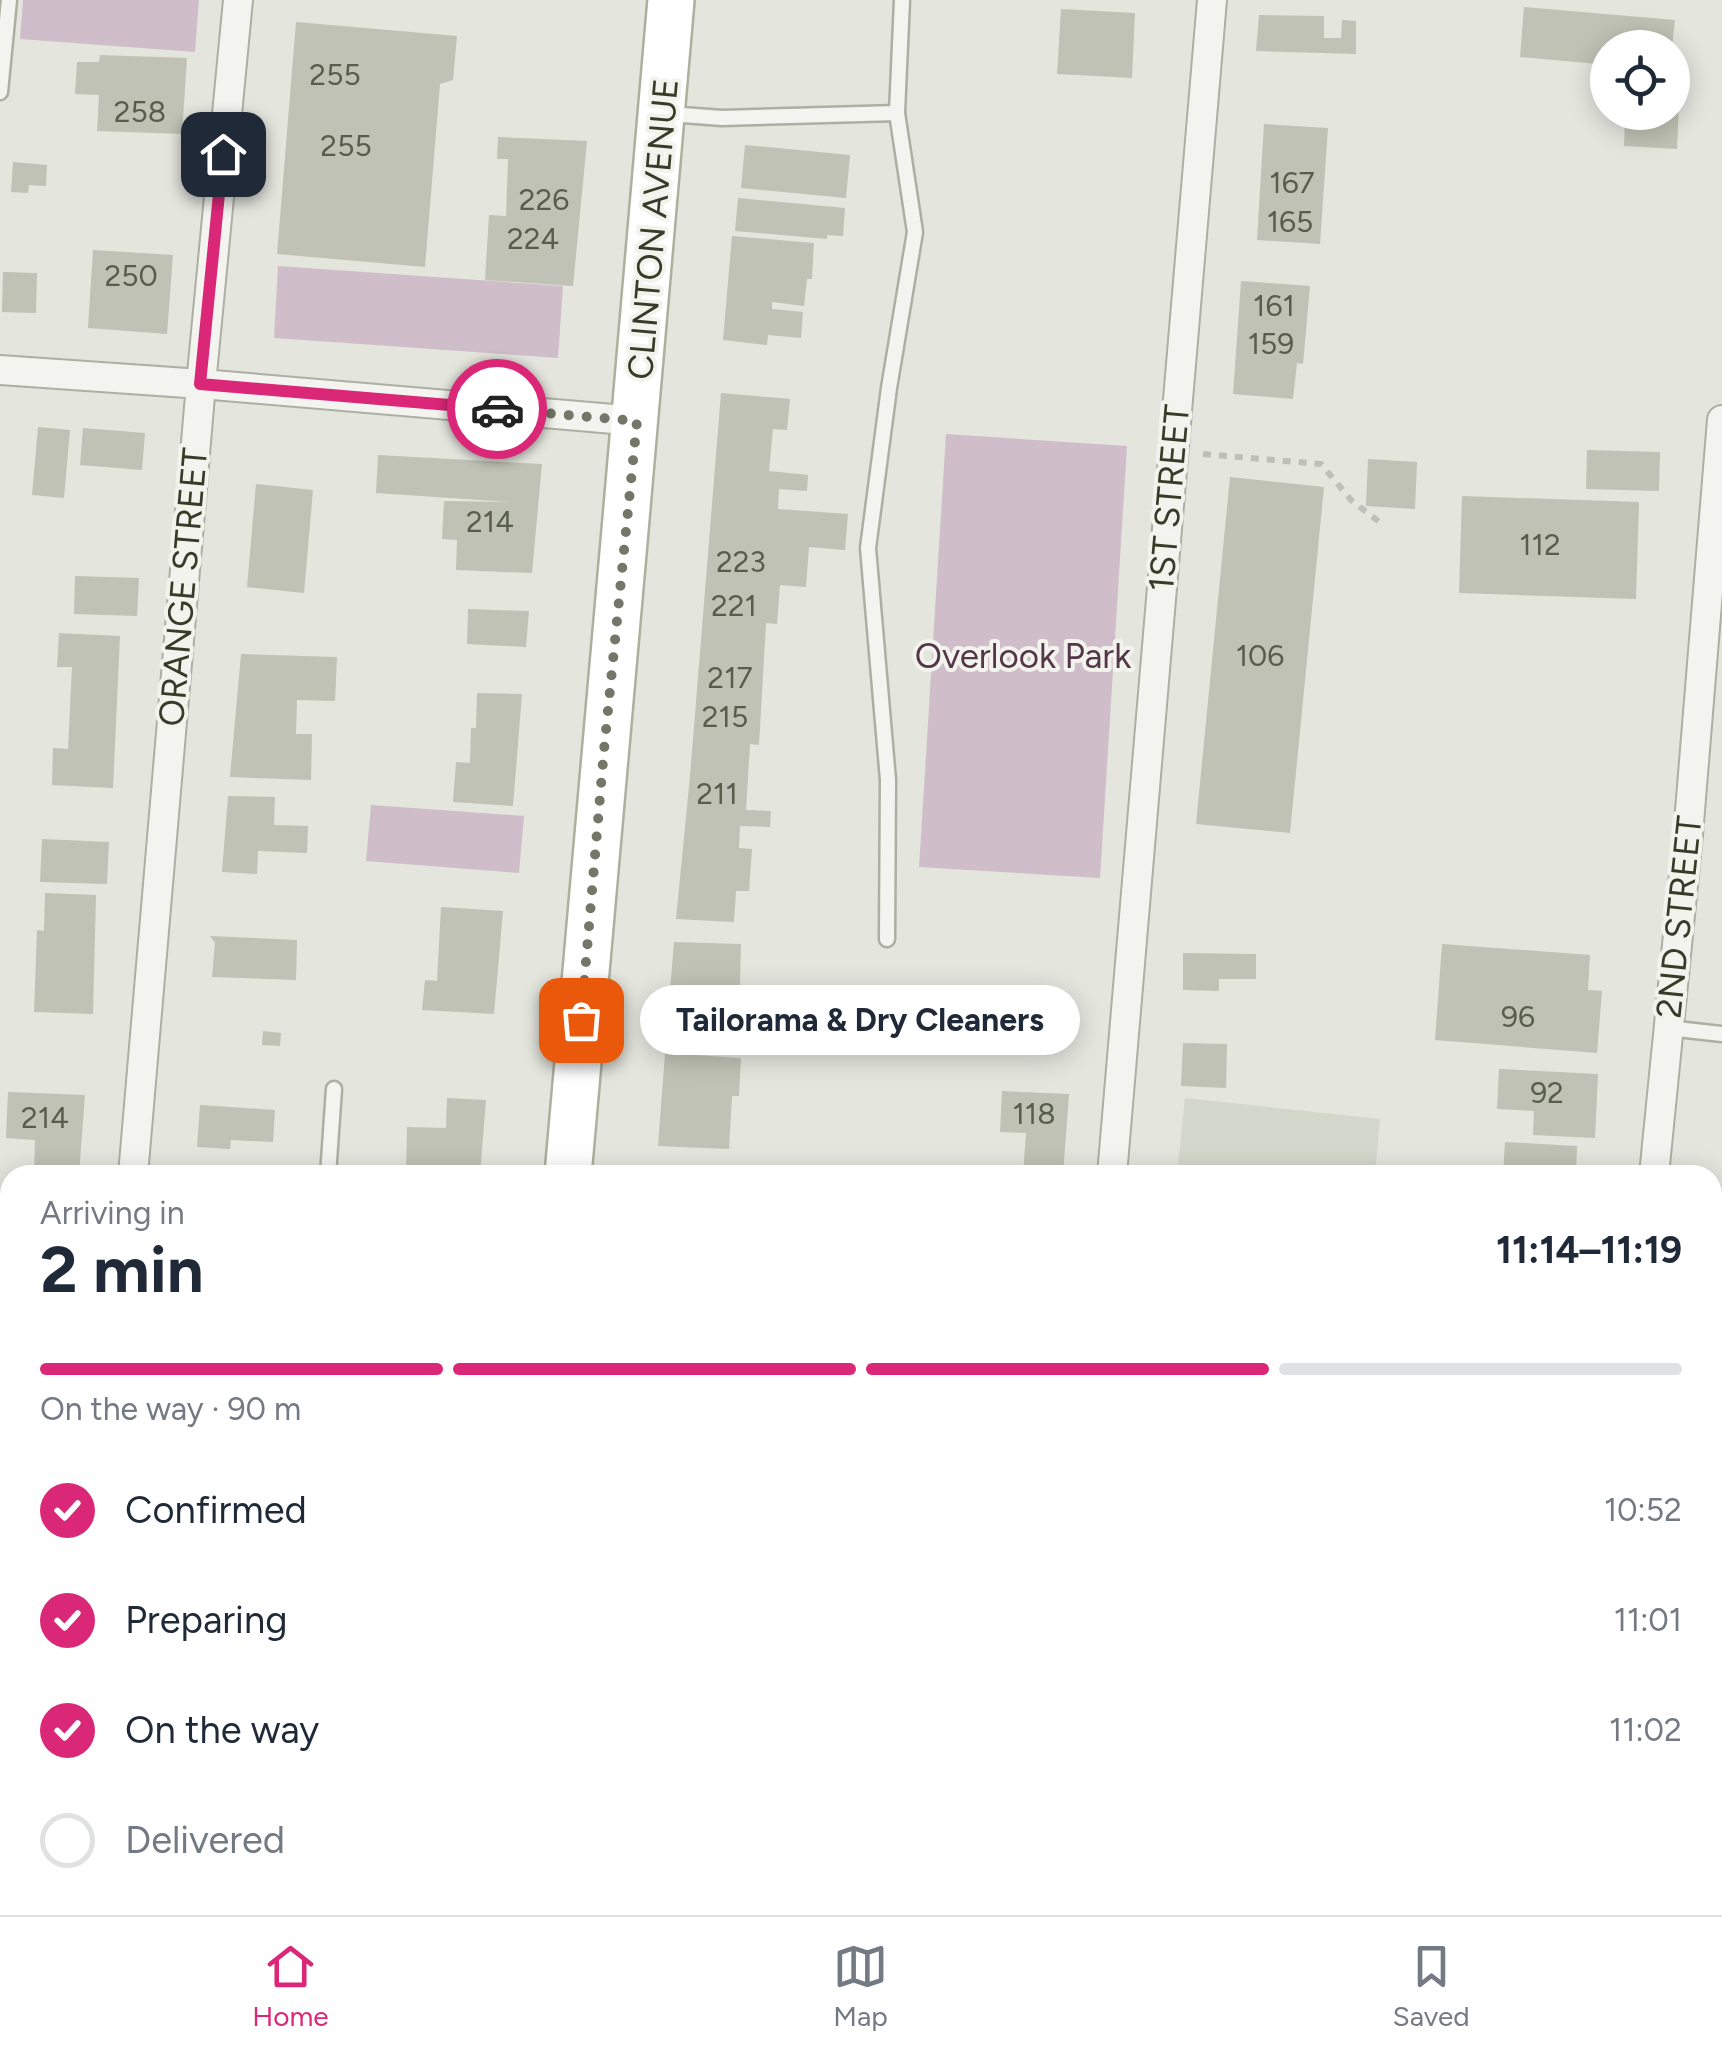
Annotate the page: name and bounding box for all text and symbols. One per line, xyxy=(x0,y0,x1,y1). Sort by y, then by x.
map controls xyxy=(1590,30,1690,130)
button: locate xyxy=(1590,30,1690,130)
house number: 255 xyxy=(309,56,361,93)
street label: CLINTON AVENUE xyxy=(619,77,687,381)
house number: 258 xyxy=(114,93,166,130)
pin xyxy=(181,112,266,197)
icon: home xyxy=(196,127,251,182)
house number: 255 xyxy=(320,127,372,164)
house number: 167 xyxy=(1269,164,1315,201)
house number: 226 xyxy=(519,181,569,218)
house number: 165 xyxy=(1267,203,1313,240)
house number: 224 xyxy=(507,220,559,257)
house number: 250 xyxy=(104,257,158,294)
house number: 161 xyxy=(1253,287,1295,324)
house number: 159 xyxy=(1248,325,1294,362)
courier xyxy=(447,359,547,459)
icon: car xyxy=(470,382,525,437)
street label: 1ST STREET xyxy=(1140,403,1198,593)
street label: ORANGE STREET xyxy=(150,446,216,728)
house number: 214 xyxy=(466,503,514,540)
house number: 112 xyxy=(1519,526,1561,563)
house number: 223 xyxy=(716,543,766,580)
house number: 221 xyxy=(711,587,757,624)
park label: Overlook Park xyxy=(915,635,1131,677)
house number: 106 xyxy=(1236,637,1284,674)
house number: 217 xyxy=(707,659,753,696)
house number: 215 xyxy=(702,698,748,735)
house number: 211 xyxy=(696,775,738,812)
street label: 2ND STREET xyxy=(1648,814,1710,1020)
pin xyxy=(539,978,624,1063)
callout: Tailorama & Dry Cleaners xyxy=(641,985,1081,1055)
icon: bag xyxy=(554,993,609,1048)
house number: 96 xyxy=(1501,998,1535,1035)
text: Tailorama & Dry Cleaners xyxy=(676,1001,1044,1039)
house number: 92 xyxy=(1530,1074,1564,1111)
house number: 118 xyxy=(1012,1095,1056,1132)
house number: 214 xyxy=(21,1099,69,1136)
text: Arriving in xyxy=(40,1194,185,1232)
text: 11:14–11:19 xyxy=(1496,1227,1682,1273)
text: 2 min xyxy=(40,1230,204,1308)
text: On the way · 90 m xyxy=(40,1390,301,1428)
icon: check xyxy=(40,1483,95,1538)
text: Confirmed xyxy=(125,1487,307,1533)
text: 10:52 xyxy=(1604,1491,1682,1529)
icon: check xyxy=(40,1593,95,1648)
text: Preparing xyxy=(125,1597,287,1643)
text: 11:01 xyxy=(1614,1601,1682,1639)
icon: check xyxy=(40,1703,95,1758)
text: On the way xyxy=(125,1707,319,1753)
text: 11:02 xyxy=(1609,1711,1682,1749)
text: Delivered xyxy=(125,1817,285,1863)
tab: Home xyxy=(252,1939,329,2033)
tab: Map xyxy=(833,1939,888,2033)
tab: Saved xyxy=(1393,1939,1470,2033)

